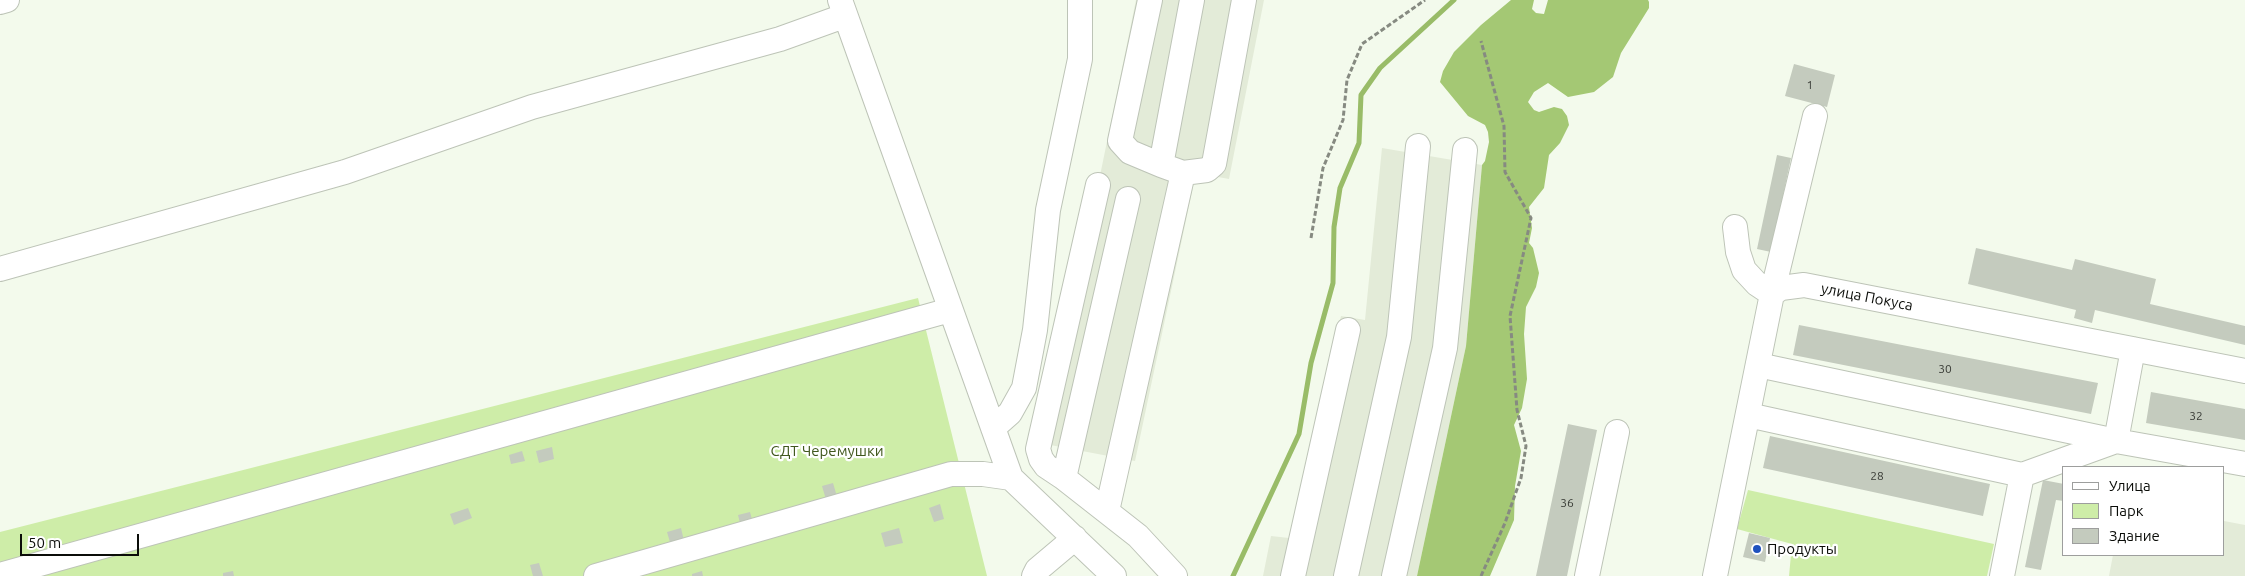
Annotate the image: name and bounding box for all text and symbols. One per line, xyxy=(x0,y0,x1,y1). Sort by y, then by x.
house number: 1 xyxy=(1807,78,1813,92)
street label: улица Покуса xyxy=(1819,279,1915,315)
house number: 30 xyxy=(1938,362,1952,376)
house number: 32 xyxy=(2189,409,2203,423)
park label: СДТ Черемушки xyxy=(770,442,884,460)
legend xyxy=(2062,466,2225,556)
house number: 28 xyxy=(1870,469,1884,483)
text: Улица xyxy=(2109,477,2151,494)
house number: 36 xyxy=(1560,496,1574,510)
text: Парк xyxy=(2109,502,2144,519)
scale bar xyxy=(22,524,141,556)
text: Здание xyxy=(2109,527,2160,544)
text: 50 m xyxy=(28,534,61,551)
place label: Продукты xyxy=(1767,540,1837,558)
marker: Продукты xyxy=(1751,543,1763,555)

